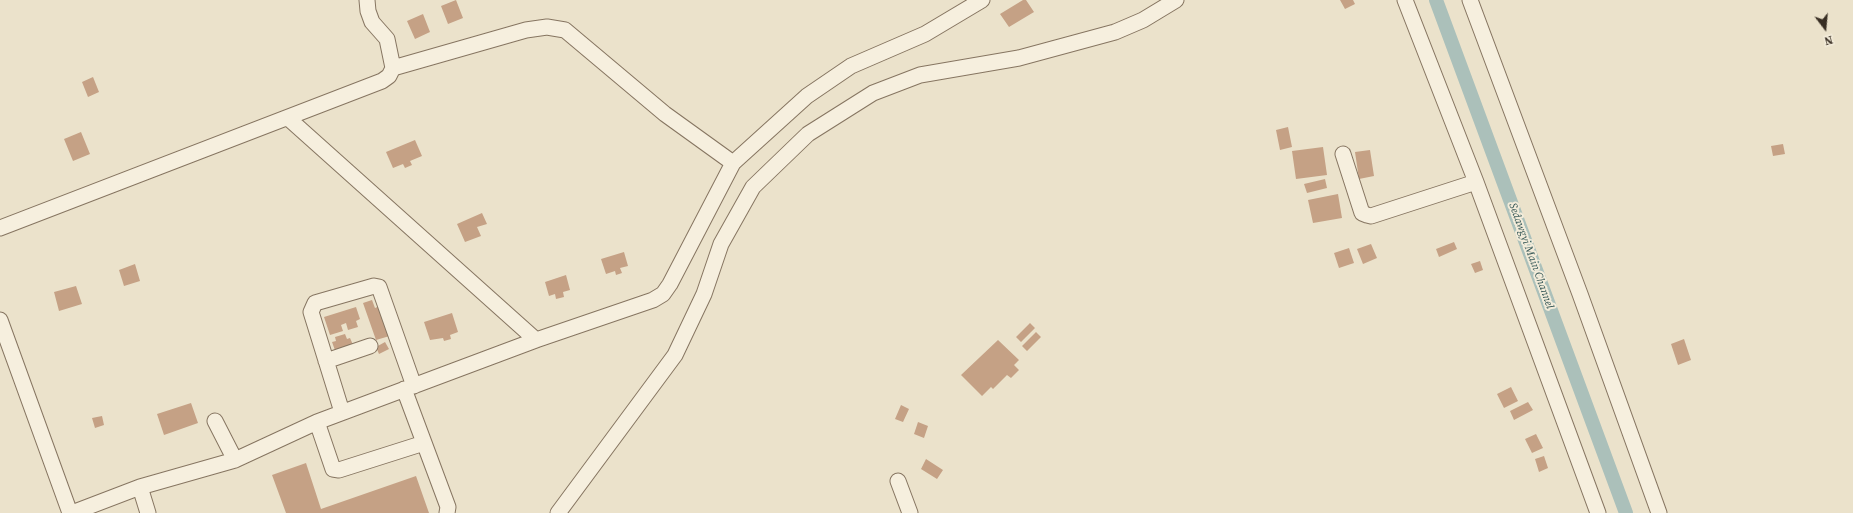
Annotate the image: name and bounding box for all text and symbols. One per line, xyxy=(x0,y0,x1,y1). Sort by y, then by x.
north arrow xyxy=(1805,8,1845,48)
text: N xyxy=(1823,32,1834,48)
water label: Sedawgyi Main Channel xyxy=(1506,201,1556,311)

